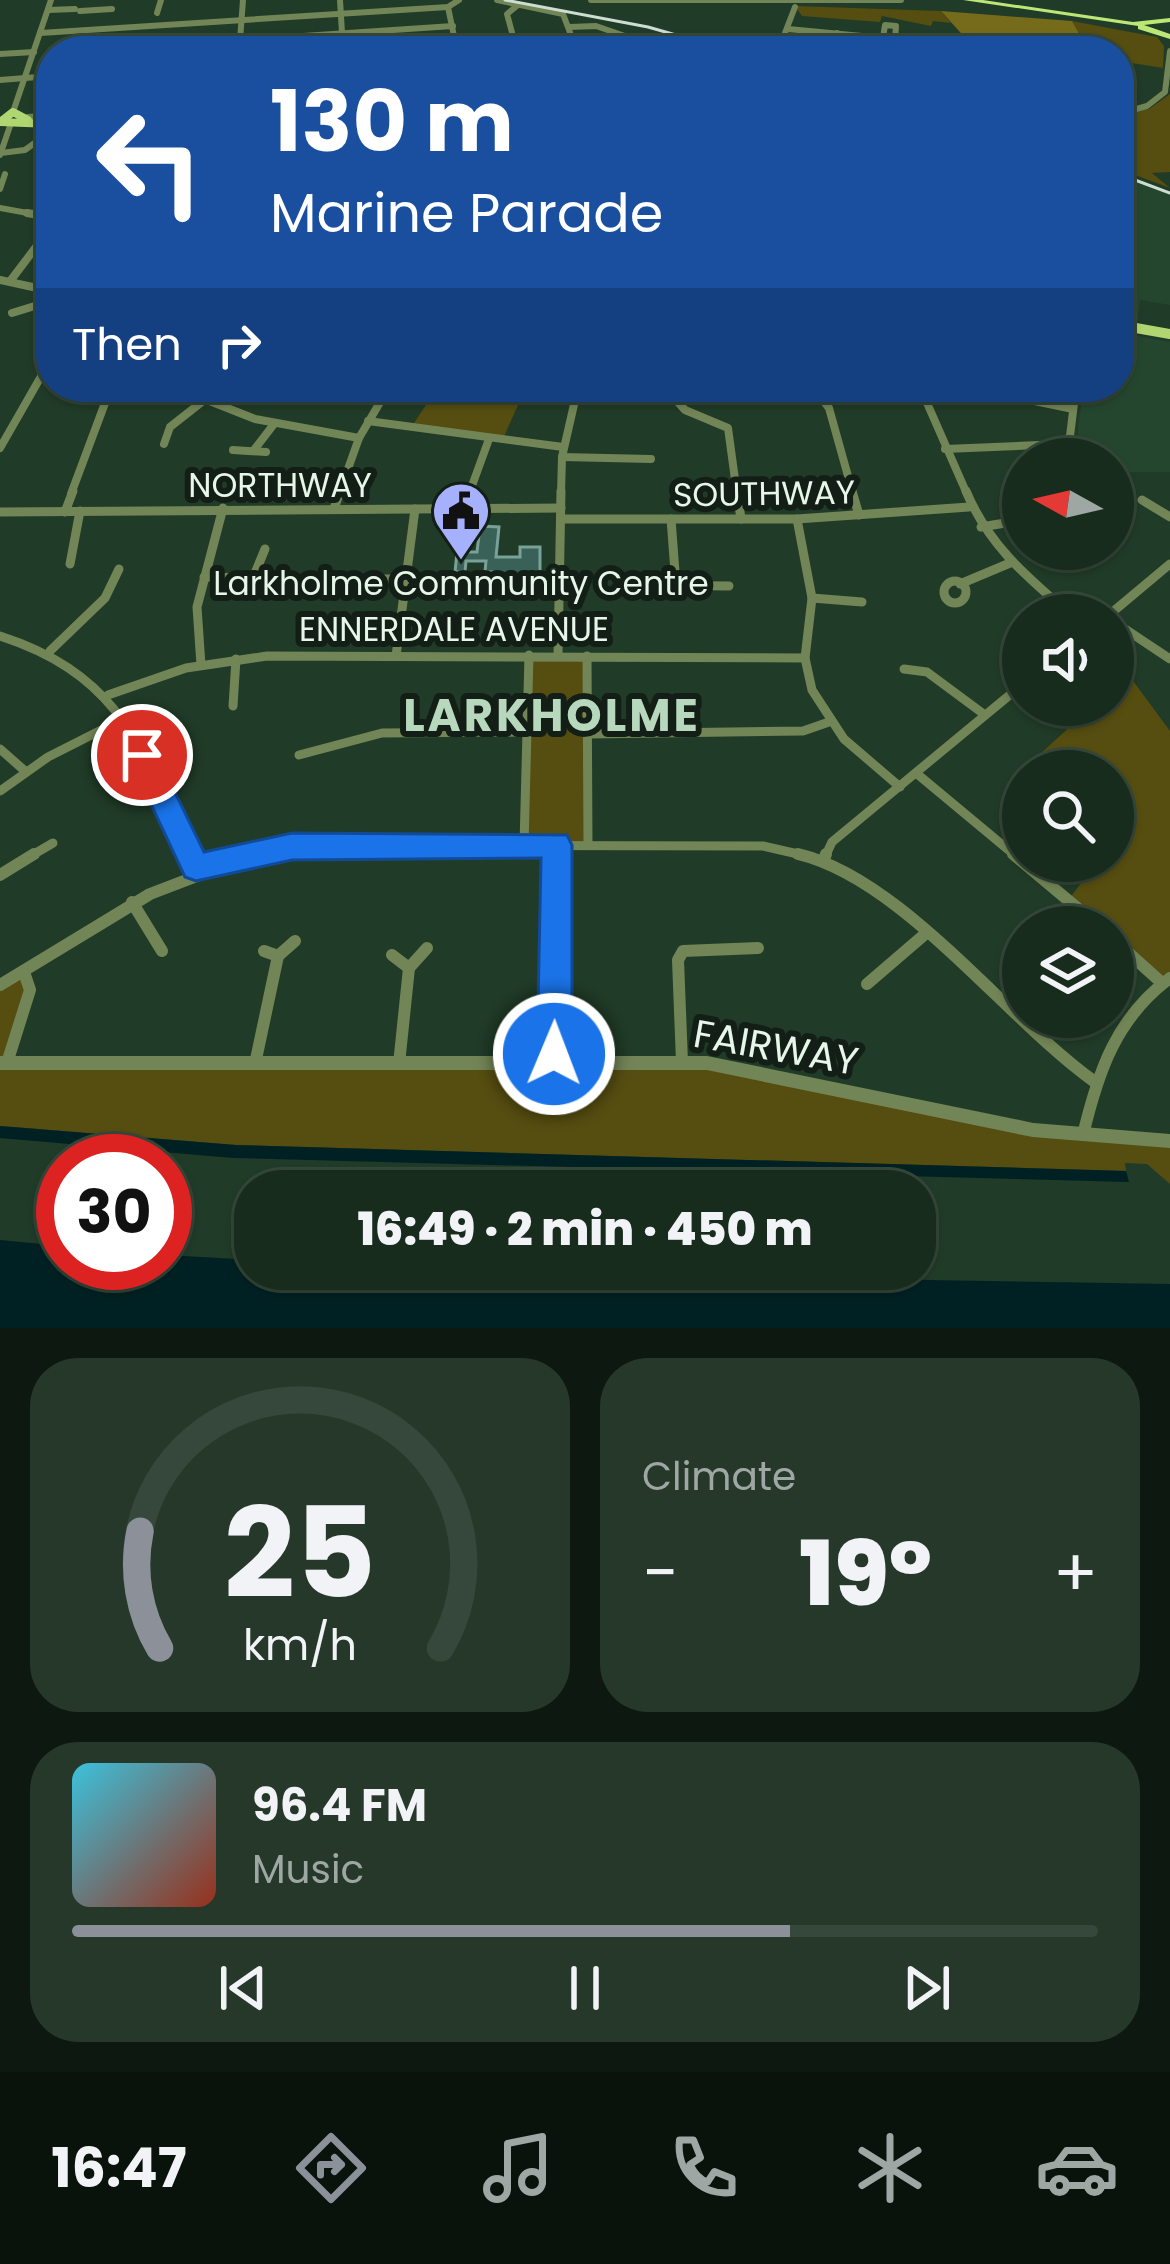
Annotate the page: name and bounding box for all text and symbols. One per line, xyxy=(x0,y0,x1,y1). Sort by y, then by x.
text: 130 m xyxy=(270,63,514,180)
icon: left xyxy=(72,84,228,240)
text: Marine Parade xyxy=(270,175,663,251)
icon: right xyxy=(206,312,272,378)
text: Then xyxy=(72,313,182,376)
north arrow xyxy=(1002,438,1134,570)
map controls xyxy=(1002,438,1134,1038)
street label: NORTHWAY xyxy=(188,462,372,509)
street label: SOUTHWAY xyxy=(673,468,855,519)
public building icon: Larkholme Community Centre xyxy=(430,480,492,562)
place label: Larkholme Community Centre xyxy=(213,560,709,607)
button: sound xyxy=(1002,594,1134,726)
street label: ENNERDALE AVENUE xyxy=(299,606,609,653)
district label: LARKHOLME xyxy=(403,684,701,747)
pin xyxy=(91,704,193,806)
icon: arrive xyxy=(109,722,175,788)
button: search xyxy=(1002,750,1134,882)
button: layers xyxy=(1002,906,1134,1038)
position arrow xyxy=(491,991,617,1117)
street label: FAIRWAY xyxy=(689,1006,863,1089)
speed limit sign: 30 xyxy=(36,1134,192,1290)
text: 16:49 · 2 min · 450 m xyxy=(357,1198,813,1261)
text: Climate xyxy=(642,1449,796,1504)
text: 25 xyxy=(224,1466,376,1641)
text: 19° xyxy=(799,1510,932,1637)
text: − xyxy=(642,1527,678,1619)
text: + xyxy=(1053,1527,1098,1619)
text: km/h xyxy=(243,1615,357,1675)
text: 96.4 FM xyxy=(252,1774,427,1837)
text: Music xyxy=(252,1842,364,1897)
icon: previous xyxy=(210,1955,276,2021)
icon: pause xyxy=(552,1955,618,2021)
icon: next xyxy=(894,1955,960,2021)
icon: directions xyxy=(289,2126,373,2210)
icon: music xyxy=(476,2126,560,2210)
icon: phone xyxy=(662,2126,746,2210)
icon: climate xyxy=(848,2126,932,2210)
icon: car xyxy=(1035,2126,1119,2210)
text: 16:47 xyxy=(51,2130,187,2206)

